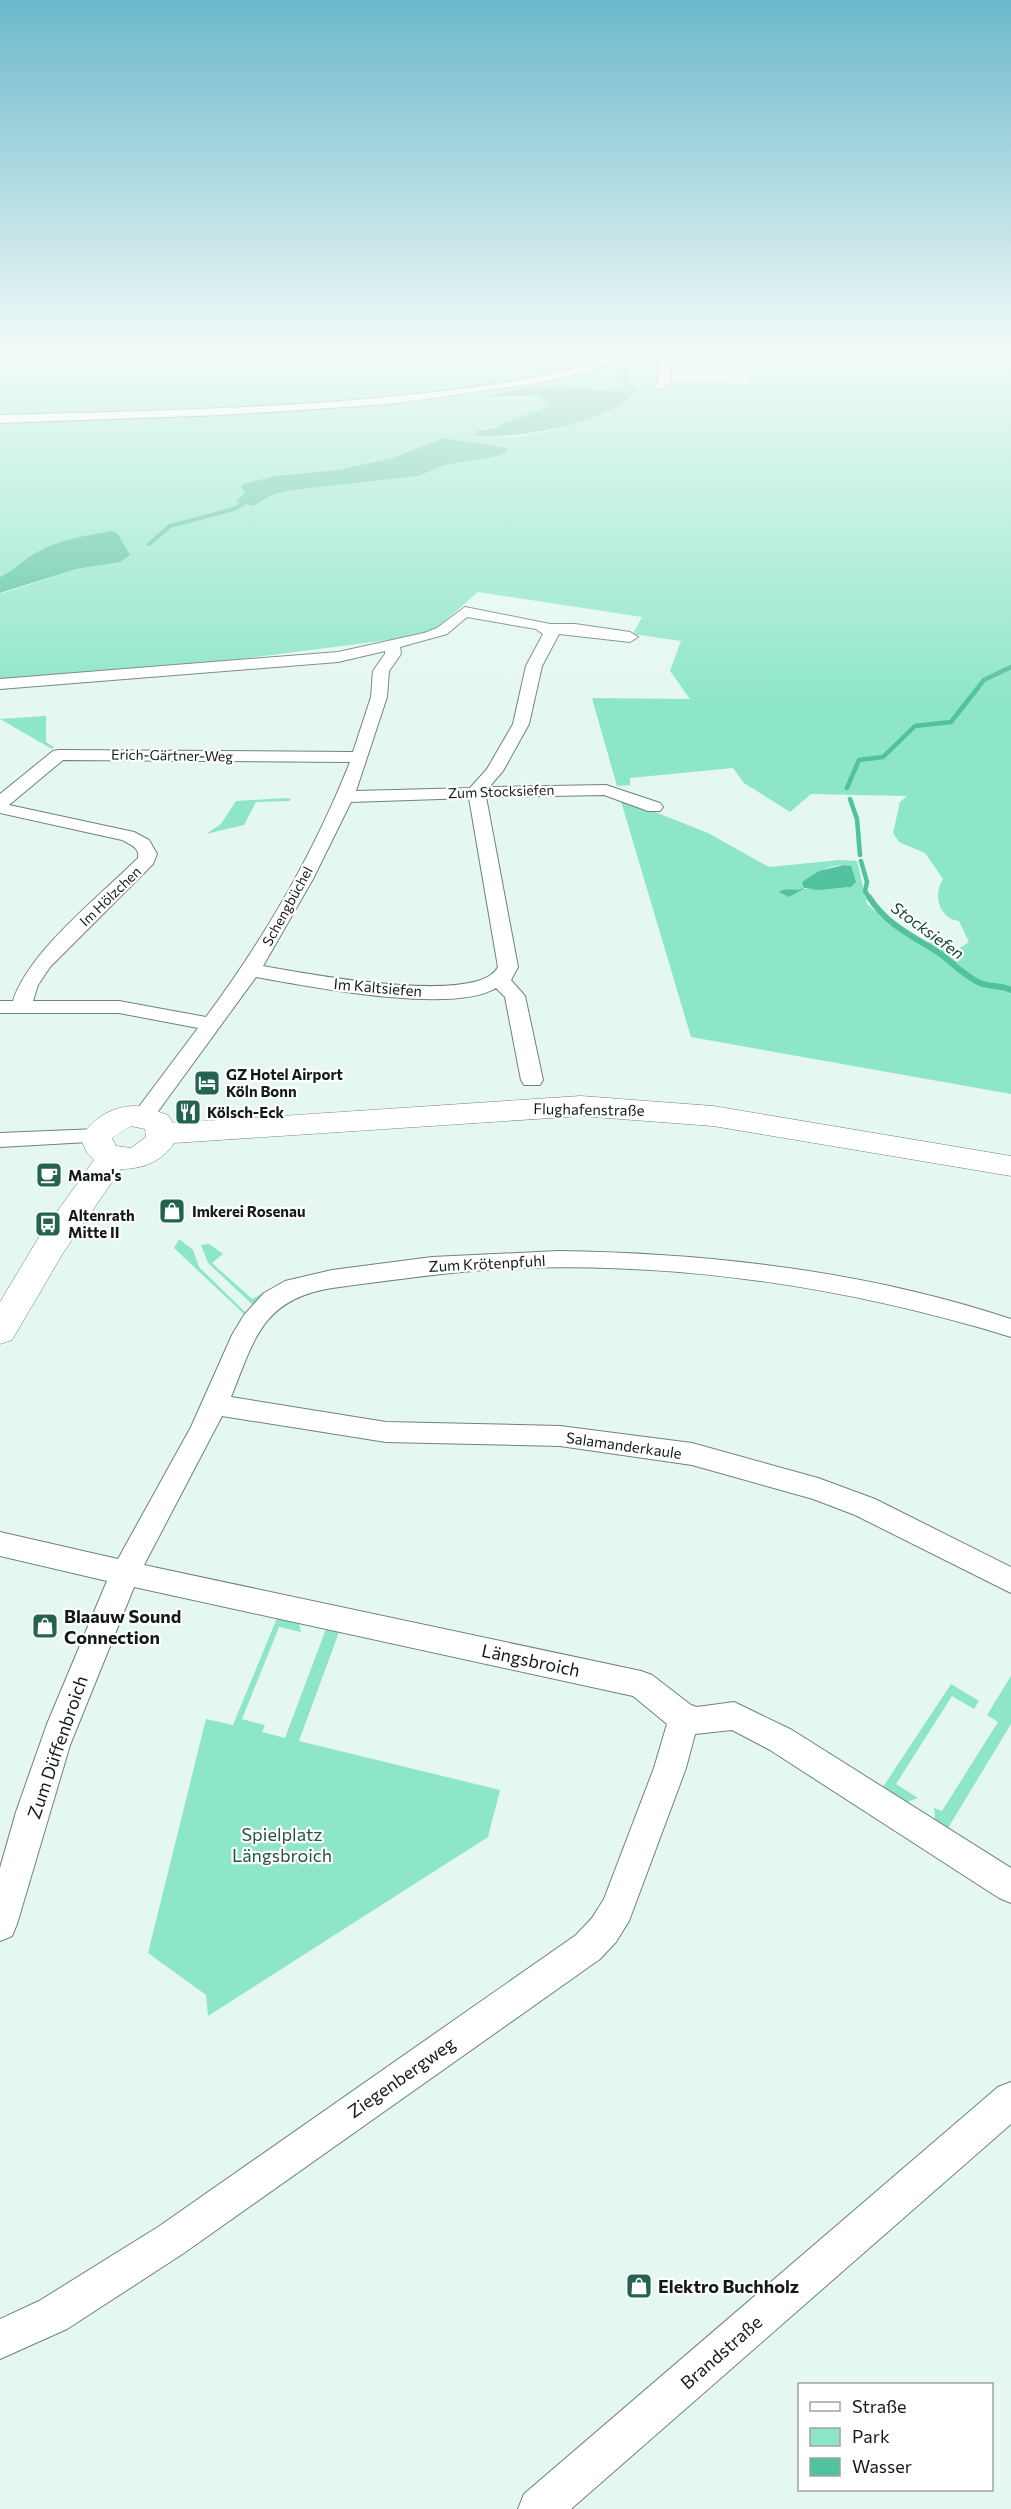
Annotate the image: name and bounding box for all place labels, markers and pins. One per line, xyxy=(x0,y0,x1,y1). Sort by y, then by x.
place label: GZ Hotel Airport Köln Bonn xyxy=(226,1065,343,1100)
hotel icon: GZ Hotel Airport Köln Bonn xyxy=(192,1068,222,1098)
restaurant icon: Kölsch-Eck xyxy=(173,1097,203,1127)
place label: Kölsch-Eck xyxy=(207,1103,284,1121)
cafe icon: Mama's xyxy=(34,1160,64,1190)
place label: Mama's xyxy=(68,1166,122,1184)
shop icon: Imkerei Rosenau xyxy=(157,1196,187,1226)
place label: Imkerei Rosenau xyxy=(192,1202,306,1220)
place label: Altenrath Mitte II xyxy=(68,1206,135,1241)
bus stop icon: Altenrath Mitte II xyxy=(33,1209,63,1239)
place label: Blaauw Sound Connection xyxy=(64,1605,181,1648)
shop icon: Blaauw Sound Connection xyxy=(30,1611,60,1641)
shop icon: Elektro Buchholz xyxy=(624,2271,654,2301)
place label: Elektro Buchholz xyxy=(658,2275,799,2297)

